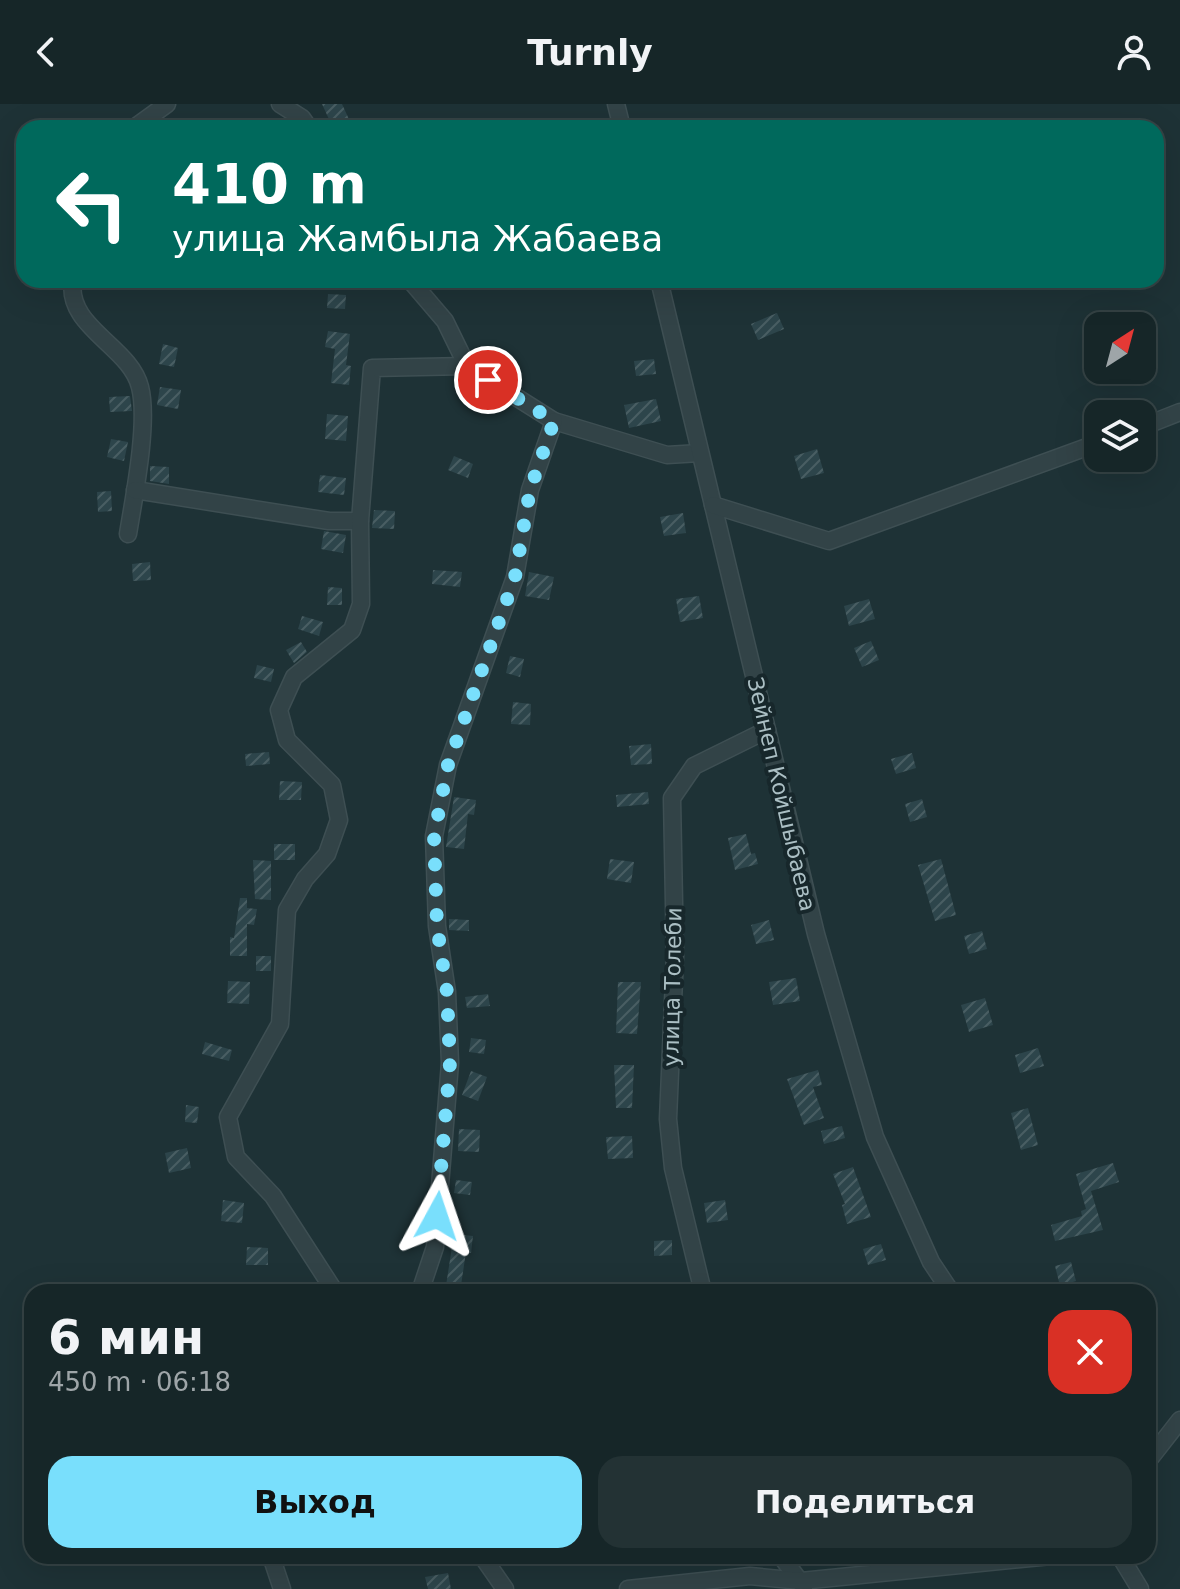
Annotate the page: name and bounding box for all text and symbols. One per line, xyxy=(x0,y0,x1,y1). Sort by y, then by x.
icon: back xyxy=(24,30,68,74)
icon: person xyxy=(1112,30,1156,74)
text: Turnly xyxy=(527,32,653,73)
text: 410 m xyxy=(172,151,367,216)
icon: left xyxy=(40,152,144,256)
text: улица Жамбыла Жабаева xyxy=(172,218,663,259)
north arrow xyxy=(1084,312,1156,384)
map controls xyxy=(1084,312,1156,472)
pin xyxy=(454,346,522,414)
icon: arrive xyxy=(466,358,510,402)
button: layers xyxy=(1084,400,1156,472)
street label: Зейнеп Койшыбаева xyxy=(742,675,821,913)
street label: улица Толеби xyxy=(659,907,686,1067)
position arrow xyxy=(395,1174,479,1258)
text: 6 мин xyxy=(48,1309,204,1365)
button: close xyxy=(1048,1310,1132,1394)
text: 450 m · 06:18 xyxy=(48,1367,231,1397)
button: Выход xyxy=(48,1456,582,1548)
button: Поделиться xyxy=(598,1456,1132,1548)

